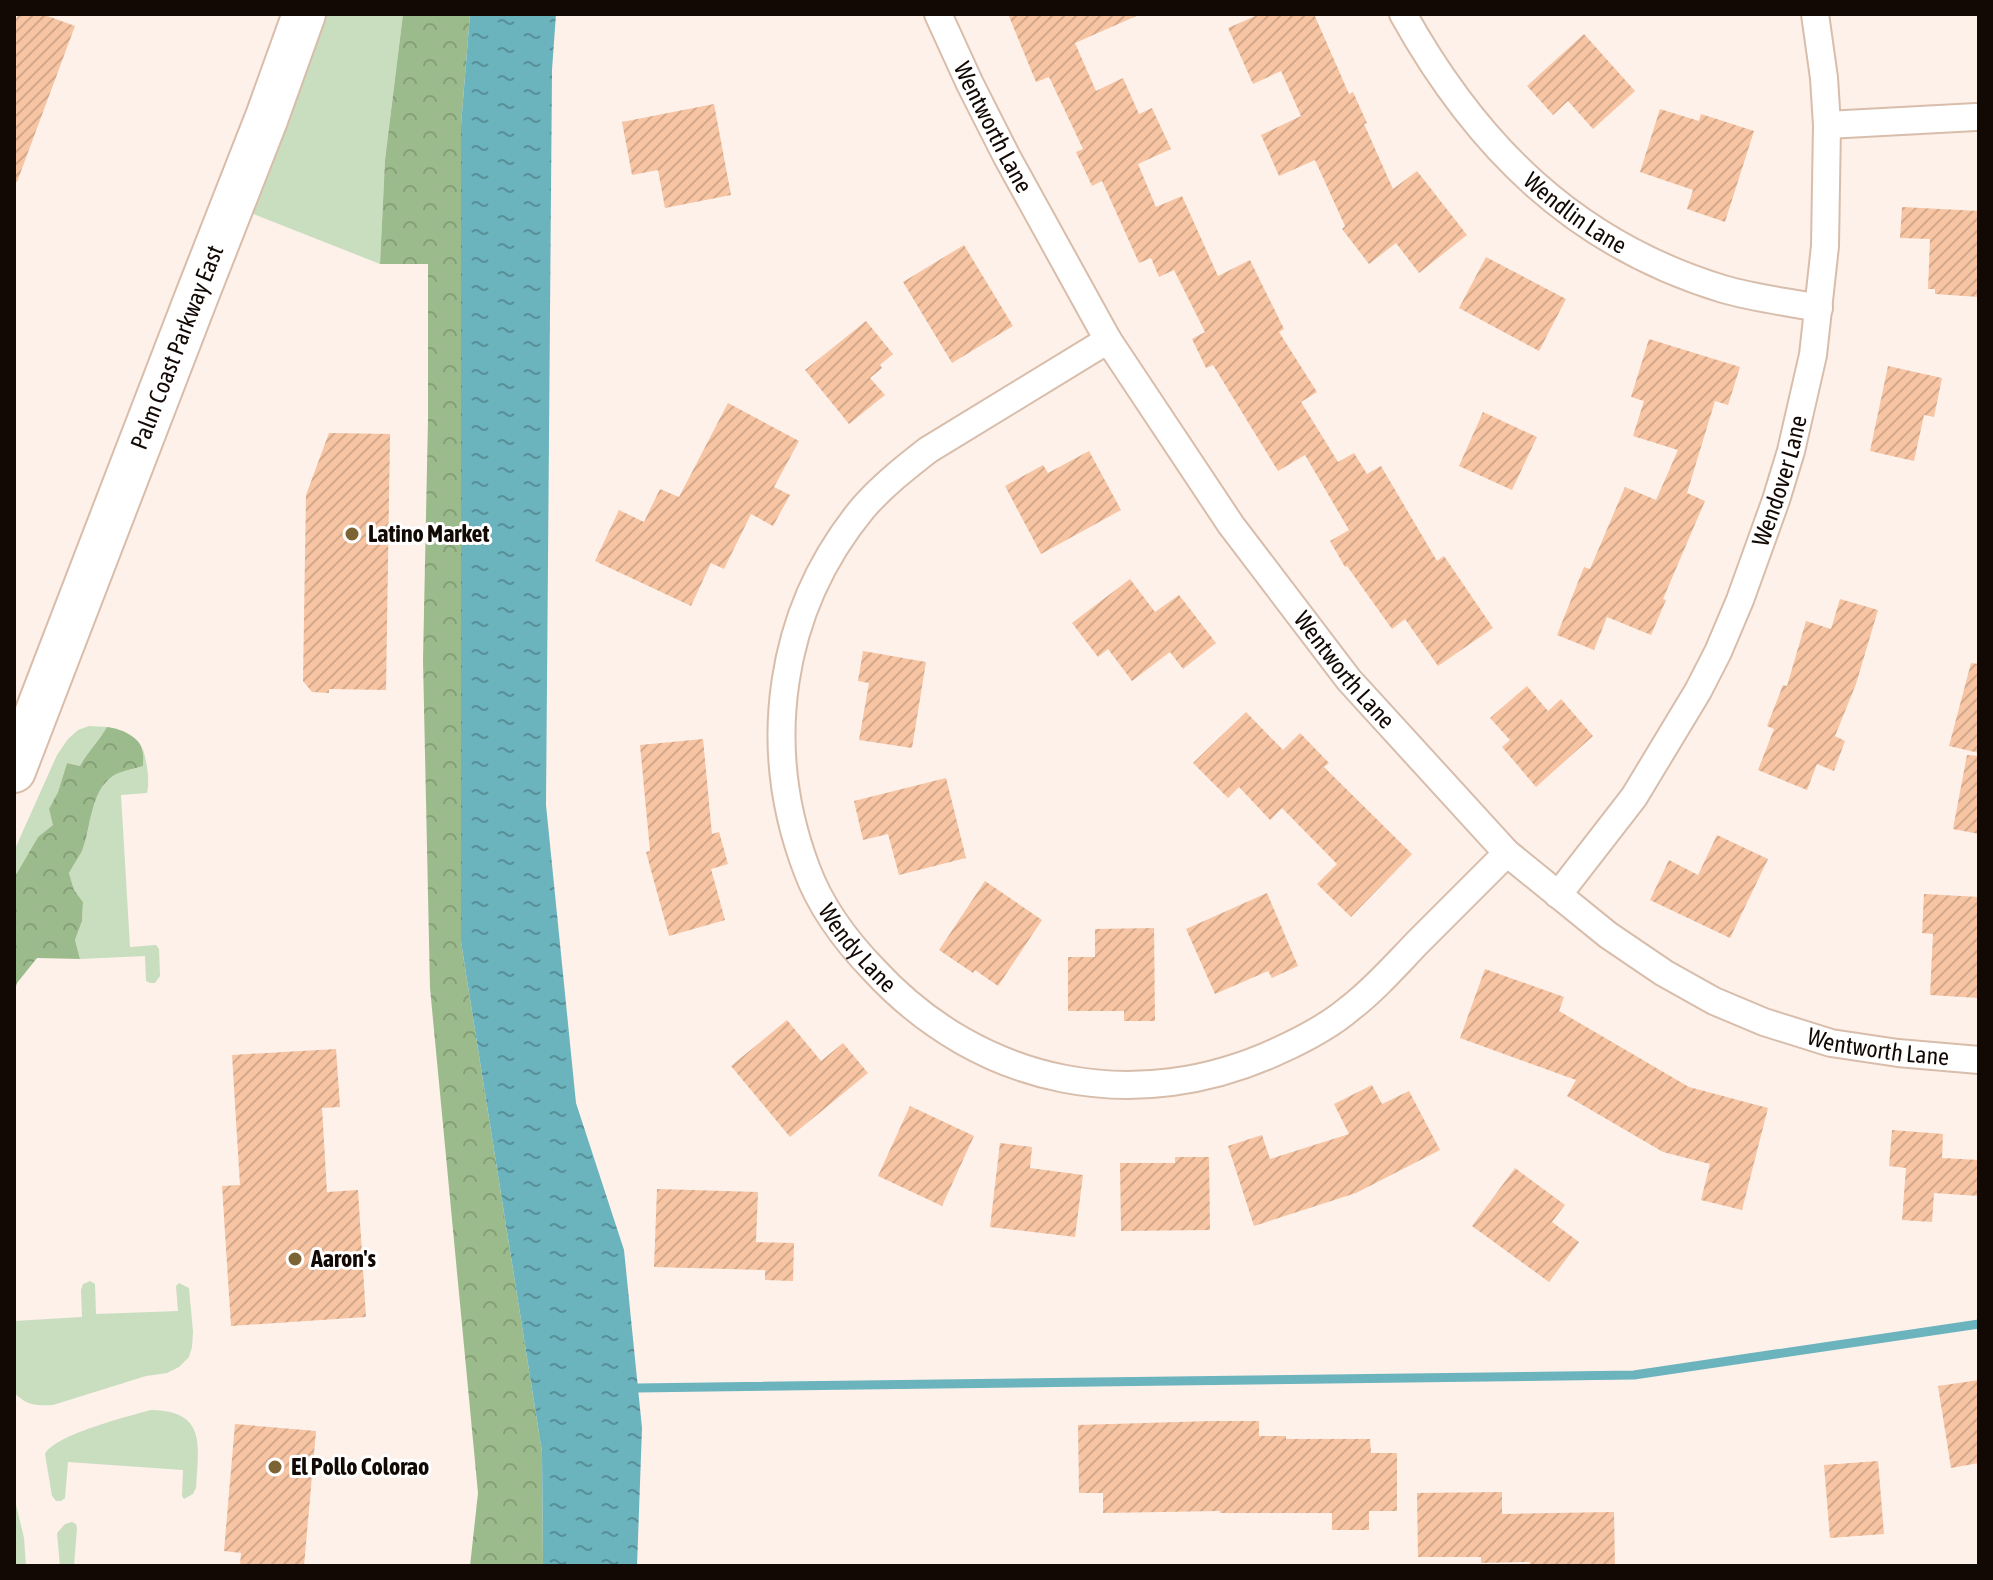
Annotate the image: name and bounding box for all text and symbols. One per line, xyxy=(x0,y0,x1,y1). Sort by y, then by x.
street label: Wentworth Lane xyxy=(949,58,1038,197)
street label: Wendlin Lane xyxy=(1518,167,1631,259)
street label: Palm Coast Parkway East xyxy=(125,241,228,453)
street label: Wendover Lane xyxy=(1746,413,1812,550)
place label: Latino Market xyxy=(368,520,489,547)
marker: Latino Market xyxy=(343,525,361,543)
street label: Wentworth Lane xyxy=(1289,606,1400,734)
street label: Wendy Lane xyxy=(813,899,902,998)
street label: Wentworth Lane xyxy=(1804,1022,1950,1070)
place label: Aaron's xyxy=(310,1245,376,1272)
marker: Aaron's xyxy=(286,1250,304,1268)
place label: El Pollo Colorao xyxy=(291,1453,429,1480)
marker: El Pollo Colorao xyxy=(266,1458,284,1476)

